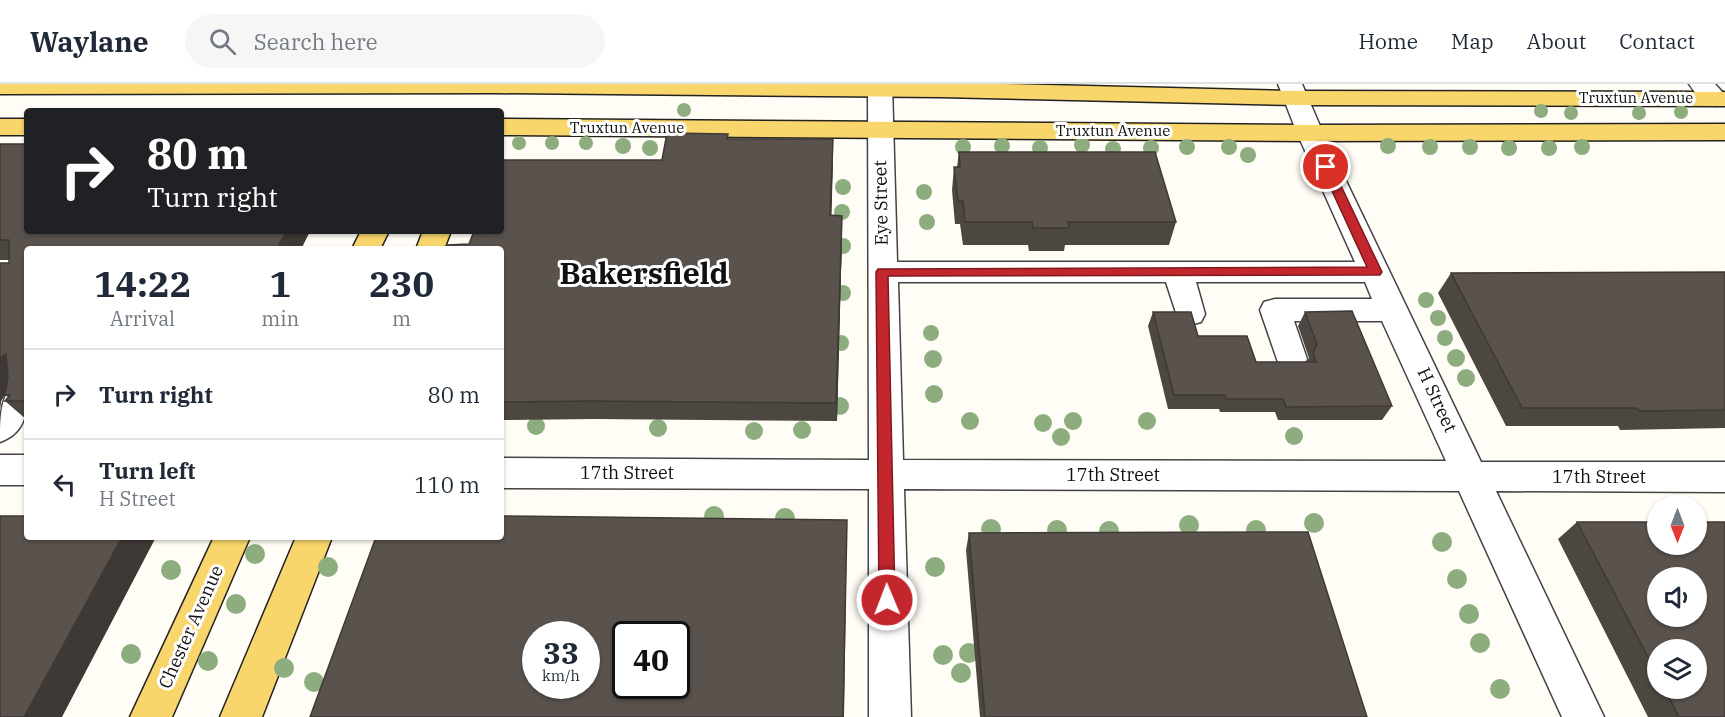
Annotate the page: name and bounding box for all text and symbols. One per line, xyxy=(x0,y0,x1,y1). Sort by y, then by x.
search box xyxy=(185,14,605,68)
text: Waylane xyxy=(30,23,149,60)
icon: search xyxy=(206,25,239,58)
text: Search here xyxy=(254,27,378,56)
text: Home xyxy=(1358,27,1418,55)
text: Map xyxy=(1451,27,1494,55)
text: About xyxy=(1527,27,1586,55)
text: Contact xyxy=(1619,27,1695,55)
street label: Truxtun Avenue xyxy=(1579,88,1693,107)
street label: Truxtun Avenue xyxy=(570,118,684,137)
street label: Truxtun Avenue xyxy=(1056,121,1170,140)
text: 80 m xyxy=(147,126,248,181)
icon: right xyxy=(48,132,126,210)
pin xyxy=(1300,141,1351,192)
icon: arrive xyxy=(1309,150,1342,183)
street label: Eye Street xyxy=(868,160,893,246)
text: Turn right xyxy=(147,179,278,214)
district label: Bakersfield xyxy=(560,253,728,292)
text: 14:22 xyxy=(94,260,191,307)
text: 1 xyxy=(269,260,291,307)
text: 230 xyxy=(369,260,434,307)
text: Arrival xyxy=(110,305,175,332)
text: min xyxy=(261,305,299,332)
text: m xyxy=(392,305,411,332)
street label: H Street xyxy=(1412,364,1462,436)
icon: right xyxy=(48,378,81,411)
text: Turn right xyxy=(99,380,213,409)
text: 80 m xyxy=(428,380,480,409)
text: Turn left xyxy=(99,456,195,485)
street label: 17th Street xyxy=(580,461,674,484)
street label: 17th Street xyxy=(1066,463,1160,486)
street label: 17th Street xyxy=(1552,465,1646,488)
icon: left xyxy=(48,468,81,501)
text: 110 m xyxy=(414,470,480,499)
text: H Street xyxy=(99,485,176,512)
north arrow xyxy=(1647,495,1707,555)
map controls xyxy=(1647,495,1707,699)
street label: Chester Avenue xyxy=(153,562,228,692)
button: sound xyxy=(1647,567,1707,627)
position arrow xyxy=(855,568,919,632)
speed limit sign: 40 xyxy=(612,621,690,699)
text: 33 xyxy=(543,633,579,672)
button: layers xyxy=(1647,639,1707,699)
text: km/h xyxy=(542,666,580,685)

